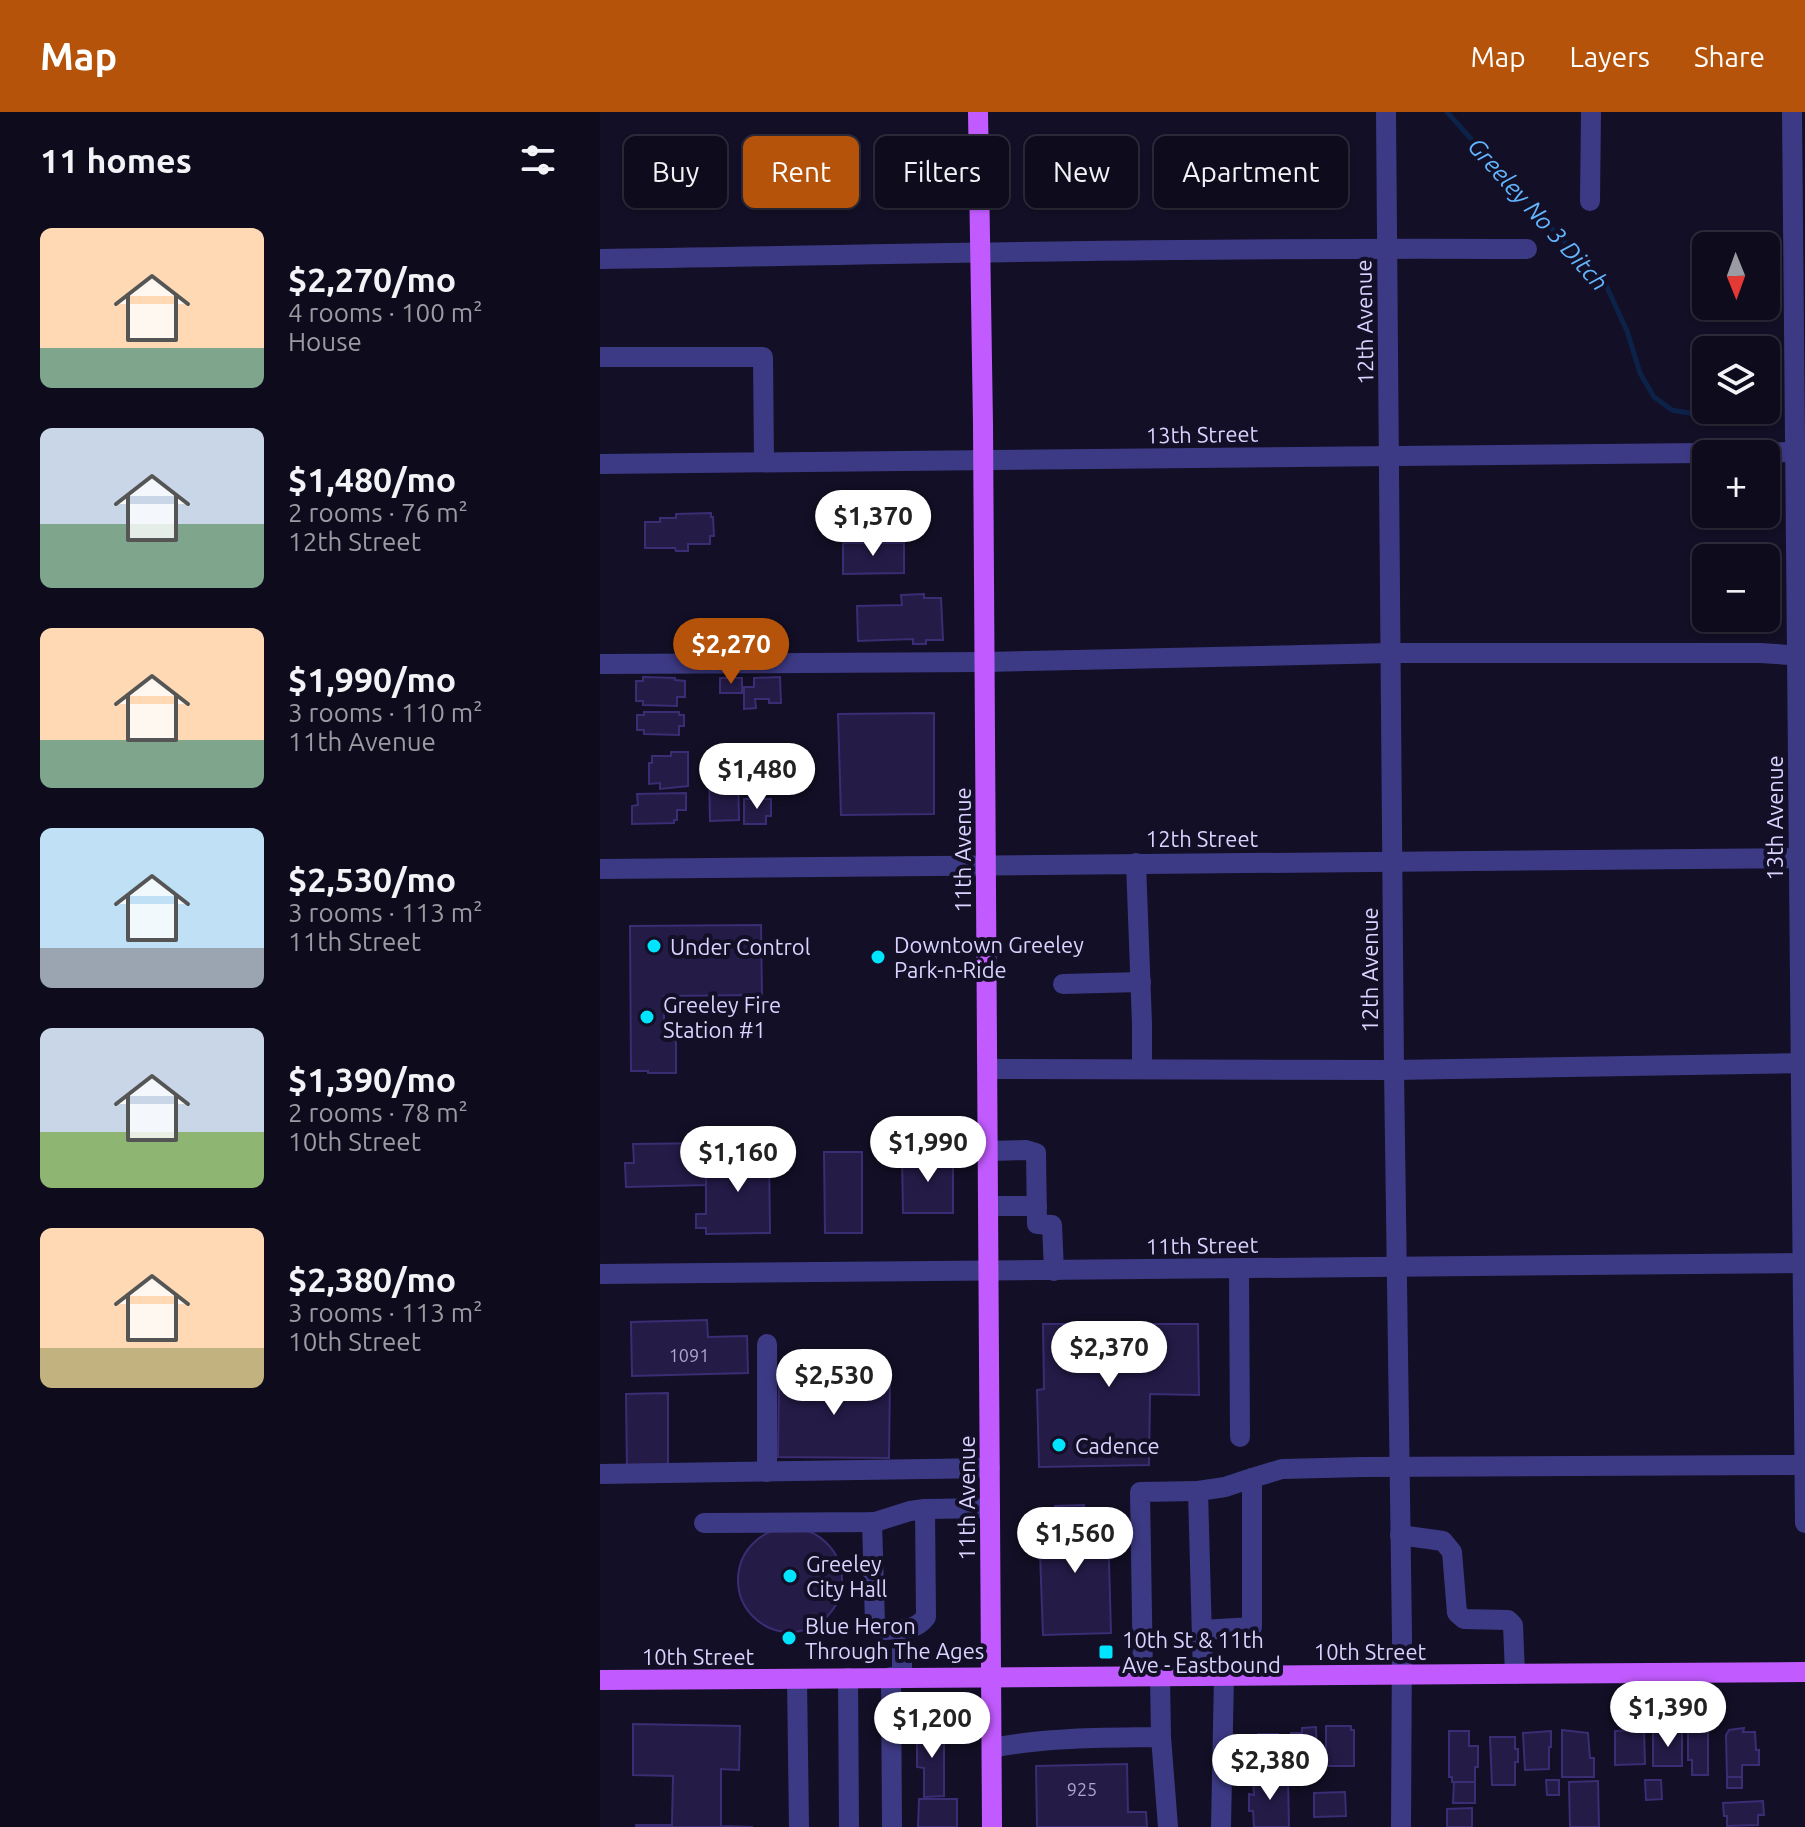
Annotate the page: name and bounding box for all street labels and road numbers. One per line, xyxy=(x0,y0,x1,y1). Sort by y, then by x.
street label: 12th Avenue xyxy=(1350,259,1378,385)
street label: 13th Street xyxy=(1146,421,1259,447)
street label: 13th Avenue xyxy=(1762,755,1787,881)
street label: 11th Avenue xyxy=(950,787,975,913)
street label: 12th Street xyxy=(1146,826,1259,851)
street label: 12th Avenue xyxy=(1357,907,1382,1033)
street label: 11th Street xyxy=(1146,1232,1259,1258)
street label: 11th Avenue xyxy=(954,1435,979,1561)
street label: 10th Street xyxy=(1314,1639,1427,1664)
street label: 10th Street xyxy=(642,1644,755,1669)

